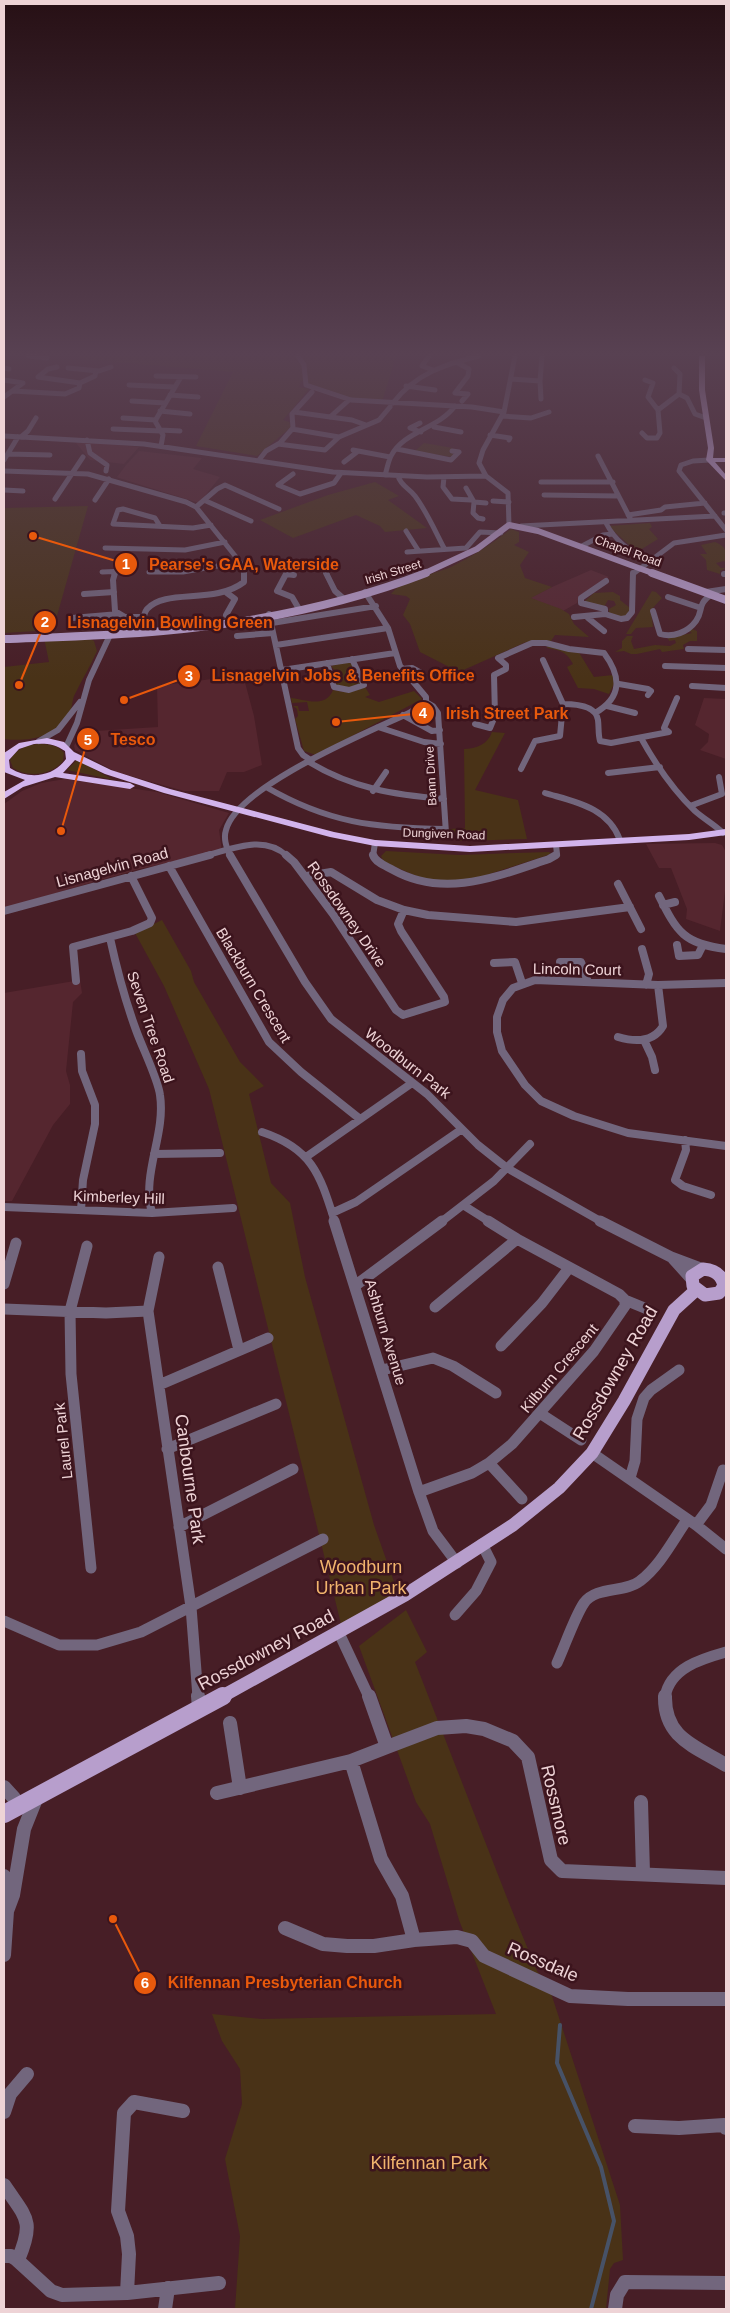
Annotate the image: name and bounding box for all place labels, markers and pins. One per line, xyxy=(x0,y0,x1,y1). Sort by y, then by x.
callout: Pearse's GAA, Waterside xyxy=(114,549,349,580)
callout: Lisnagelvin Bowling Green xyxy=(32,606,283,637)
callout: Lisnagelvin Jobs & Benefits Office xyxy=(176,660,484,691)
callout: Irish Street Park xyxy=(410,698,578,729)
callout: Tesco xyxy=(75,724,165,755)
callout: Kilfennan Presbyterian Church xyxy=(132,1967,412,1998)

